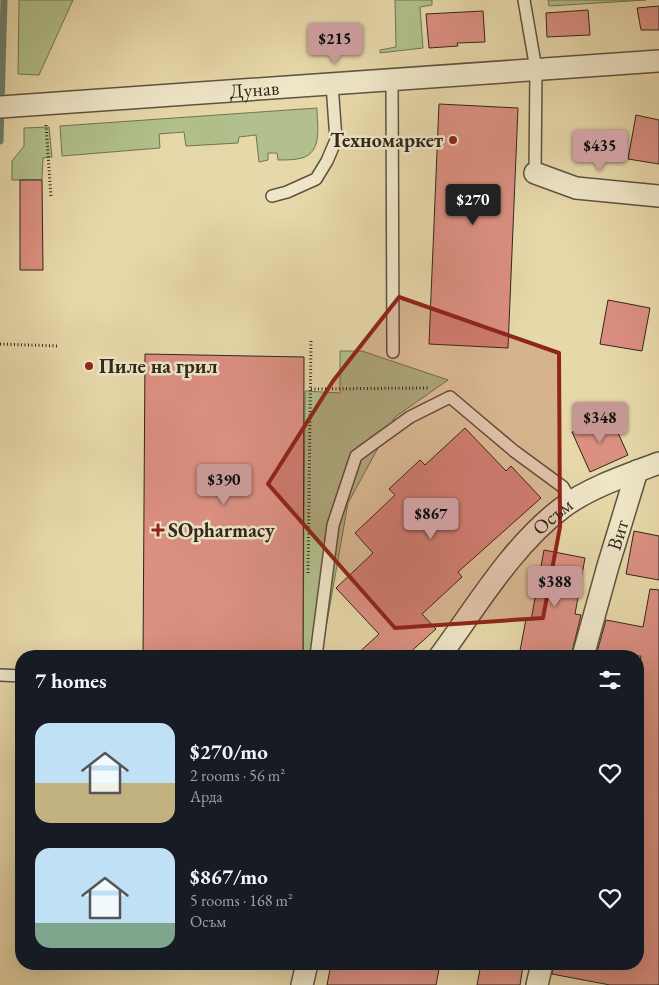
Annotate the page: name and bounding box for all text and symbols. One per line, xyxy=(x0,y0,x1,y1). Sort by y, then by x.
pin: $215 xyxy=(305,22,365,65)
text: $215 xyxy=(319,28,351,49)
street label: Дунав xyxy=(229,75,280,104)
place label: Техномаркет xyxy=(330,127,443,153)
pin: $435 xyxy=(570,130,630,172)
marker: Техномаркет xyxy=(447,134,459,146)
text: $435 xyxy=(584,135,616,156)
pin: $270 xyxy=(443,184,503,226)
text: $270 xyxy=(457,189,489,210)
place label: Пиле на грил xyxy=(99,353,218,379)
marker: Пиле на грил xyxy=(83,360,95,372)
pin: $348 xyxy=(570,402,630,444)
text: $348 xyxy=(584,407,616,428)
pin: $390 xyxy=(194,464,254,506)
text: $390 xyxy=(208,469,240,490)
street label: Осъм xyxy=(527,491,578,541)
pin: $867 xyxy=(401,498,461,540)
text: $867 xyxy=(415,503,447,524)
street label: Вит xyxy=(601,516,634,553)
place label: SOpharmacy xyxy=(168,517,275,543)
marker: SOpharmacy xyxy=(152,524,164,536)
pin: $388 xyxy=(525,566,585,608)
text: $388 xyxy=(539,571,571,592)
icon: filters xyxy=(596,666,624,694)
text: 7 homes xyxy=(35,667,107,694)
text: $270/mo xyxy=(190,738,268,765)
icon: home xyxy=(75,743,135,803)
icon: heart xyxy=(596,759,624,787)
text: 2 rooms · 56 m² xyxy=(190,765,285,786)
text: Арда xyxy=(190,786,223,807)
text: $867/mo xyxy=(190,863,268,890)
icon: home xyxy=(75,868,135,928)
icon: heart xyxy=(596,884,624,912)
text: 5 rooms · 168 m² xyxy=(190,890,293,911)
text: Осъм xyxy=(190,911,226,932)

